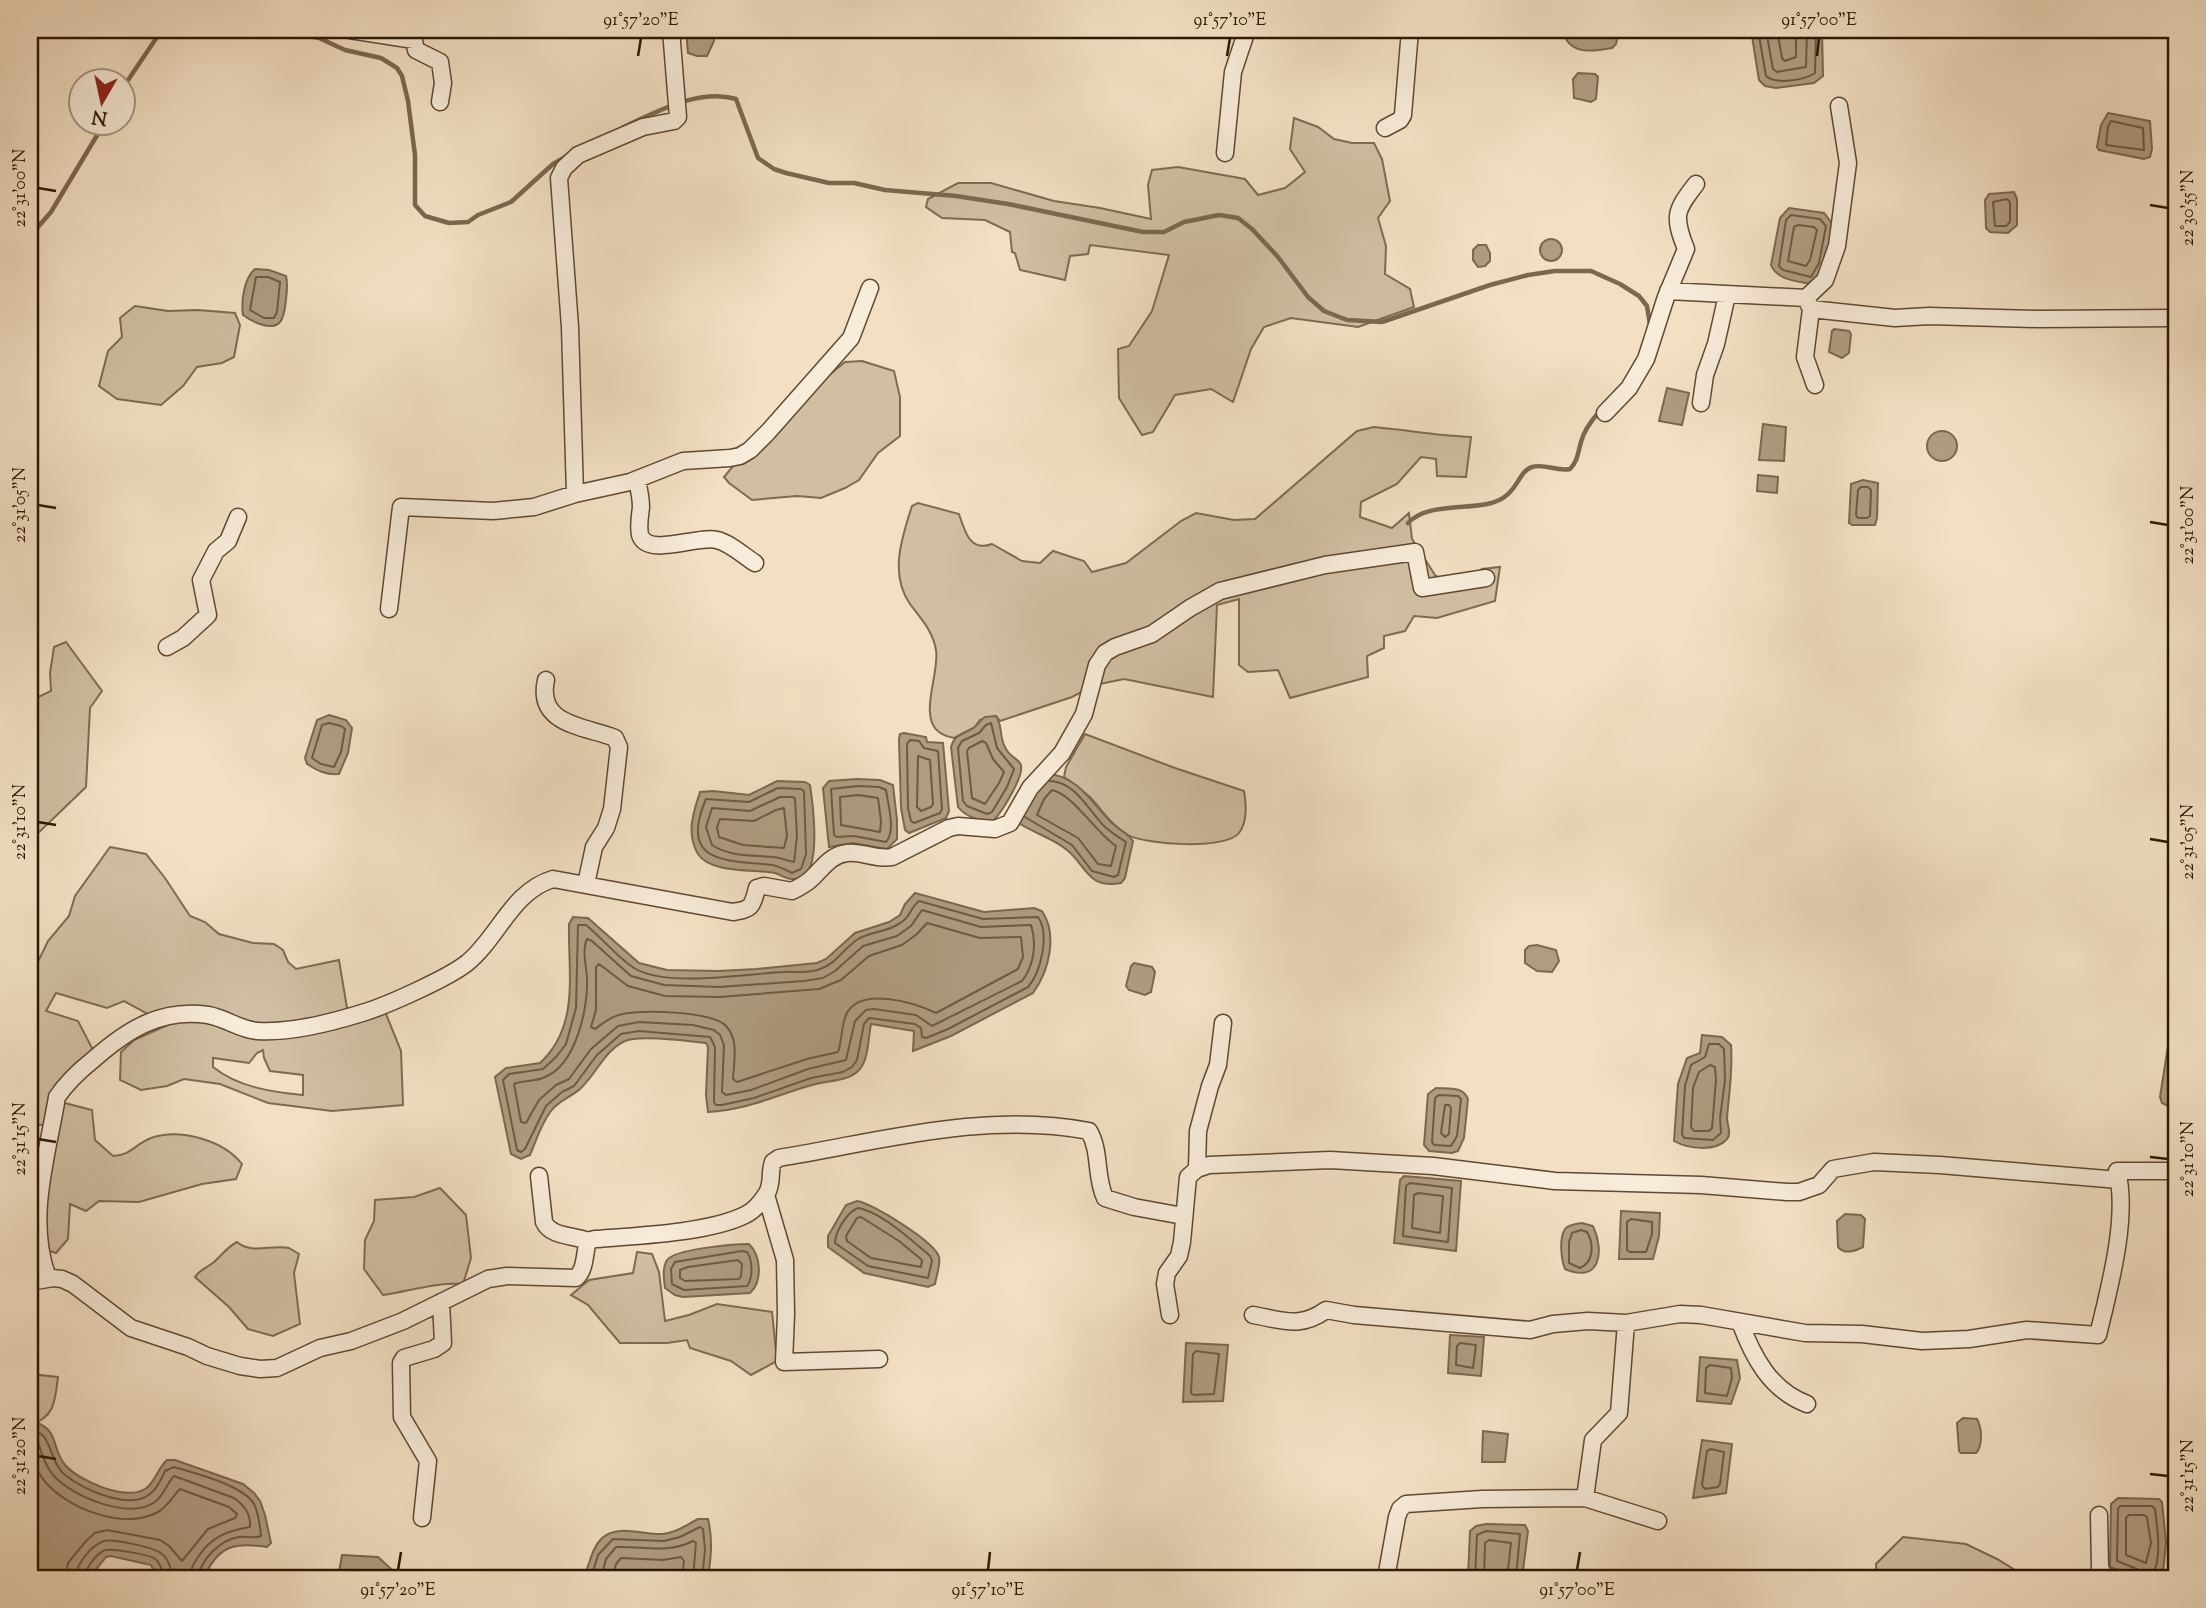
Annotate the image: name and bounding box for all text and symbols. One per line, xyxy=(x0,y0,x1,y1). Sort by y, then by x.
text: 91°57'20"E xyxy=(603,8,679,34)
text: 91°57'10"E xyxy=(1194,8,1267,34)
text: 91°57'00"E xyxy=(1781,8,1857,34)
north arrow xyxy=(66,66,136,136)
text: N xyxy=(90,102,109,131)
text: 22°31'00"N xyxy=(8,149,34,227)
text: 22°30'55"N xyxy=(2176,170,2202,246)
text: 22°31'05"N xyxy=(8,467,34,543)
text: 22°31'00"N xyxy=(2176,486,2202,564)
text: 22°31'10"N xyxy=(8,784,34,860)
text: 22°31'05"N xyxy=(2176,804,2202,880)
text: 22°31'15"N xyxy=(8,1102,34,1176)
text: 22°31'10"N xyxy=(2176,1121,2202,1197)
text: 22°31'20"N xyxy=(8,1417,34,1495)
text: 22°31'15"N xyxy=(2176,1439,2202,1513)
text: 91°57'20"E xyxy=(360,1578,436,1604)
text: 91°57'10"E xyxy=(952,1578,1025,1604)
text: 91°57'00"E xyxy=(1539,1578,1615,1604)

